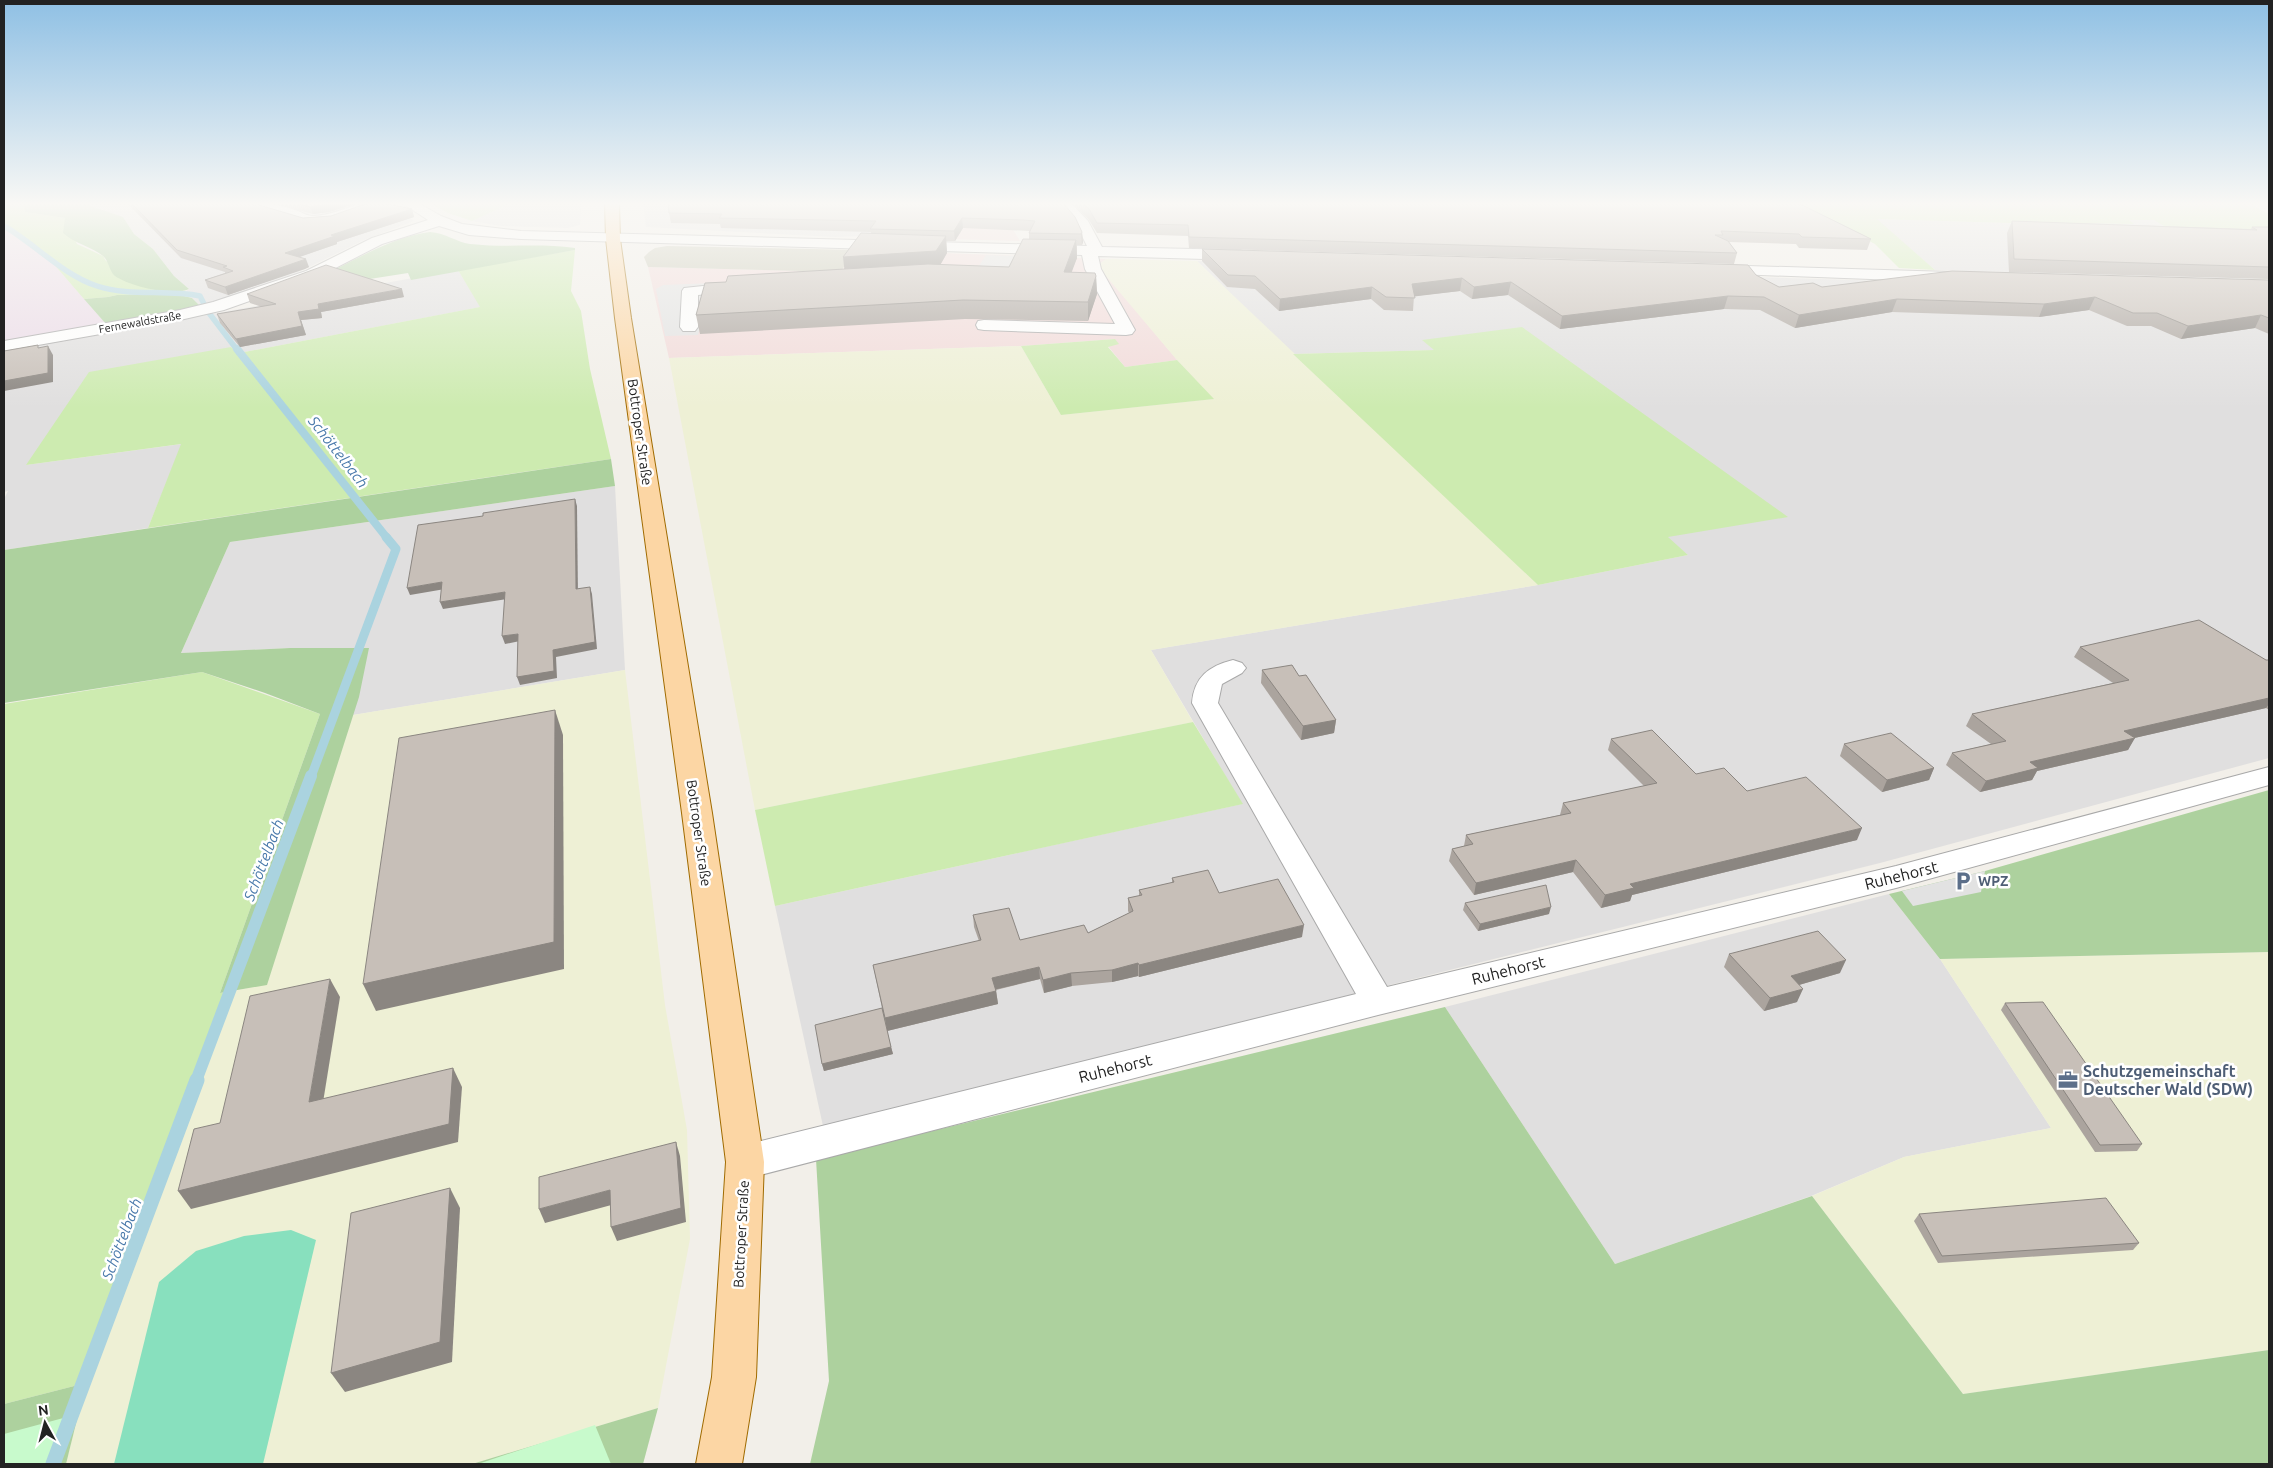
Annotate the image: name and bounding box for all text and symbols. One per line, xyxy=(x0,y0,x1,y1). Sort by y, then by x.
street label: Fernewaldstraße xyxy=(98,309,182,335)
street label: Bottroper Straße xyxy=(625,378,655,486)
water label: Schöttelbach xyxy=(305,412,372,491)
street label: Bottroper Straße xyxy=(684,779,714,887)
water label: Schöttelbach xyxy=(240,817,287,904)
street label: Ruhehorst xyxy=(1862,857,1940,893)
parking icon: WPZ xyxy=(1952,870,1974,892)
place label: WPZ xyxy=(1978,873,2008,889)
street label: Ruhehorst xyxy=(1469,952,1547,988)
street label: Ruhehorst xyxy=(1076,1050,1154,1086)
place label: Schutzgemeinschaft Deutscher Wald (SDW) xyxy=(2083,1062,2253,1099)
office icon: Schutzgemeinschaft Deutscher Wald (SDW) xyxy=(2057,1069,2079,1091)
street label: Bottroper Straße xyxy=(730,1180,752,1288)
water label: Schöttelbach xyxy=(98,1196,145,1283)
north arrow xyxy=(20,1398,70,1448)
text: N xyxy=(37,1402,50,1419)

